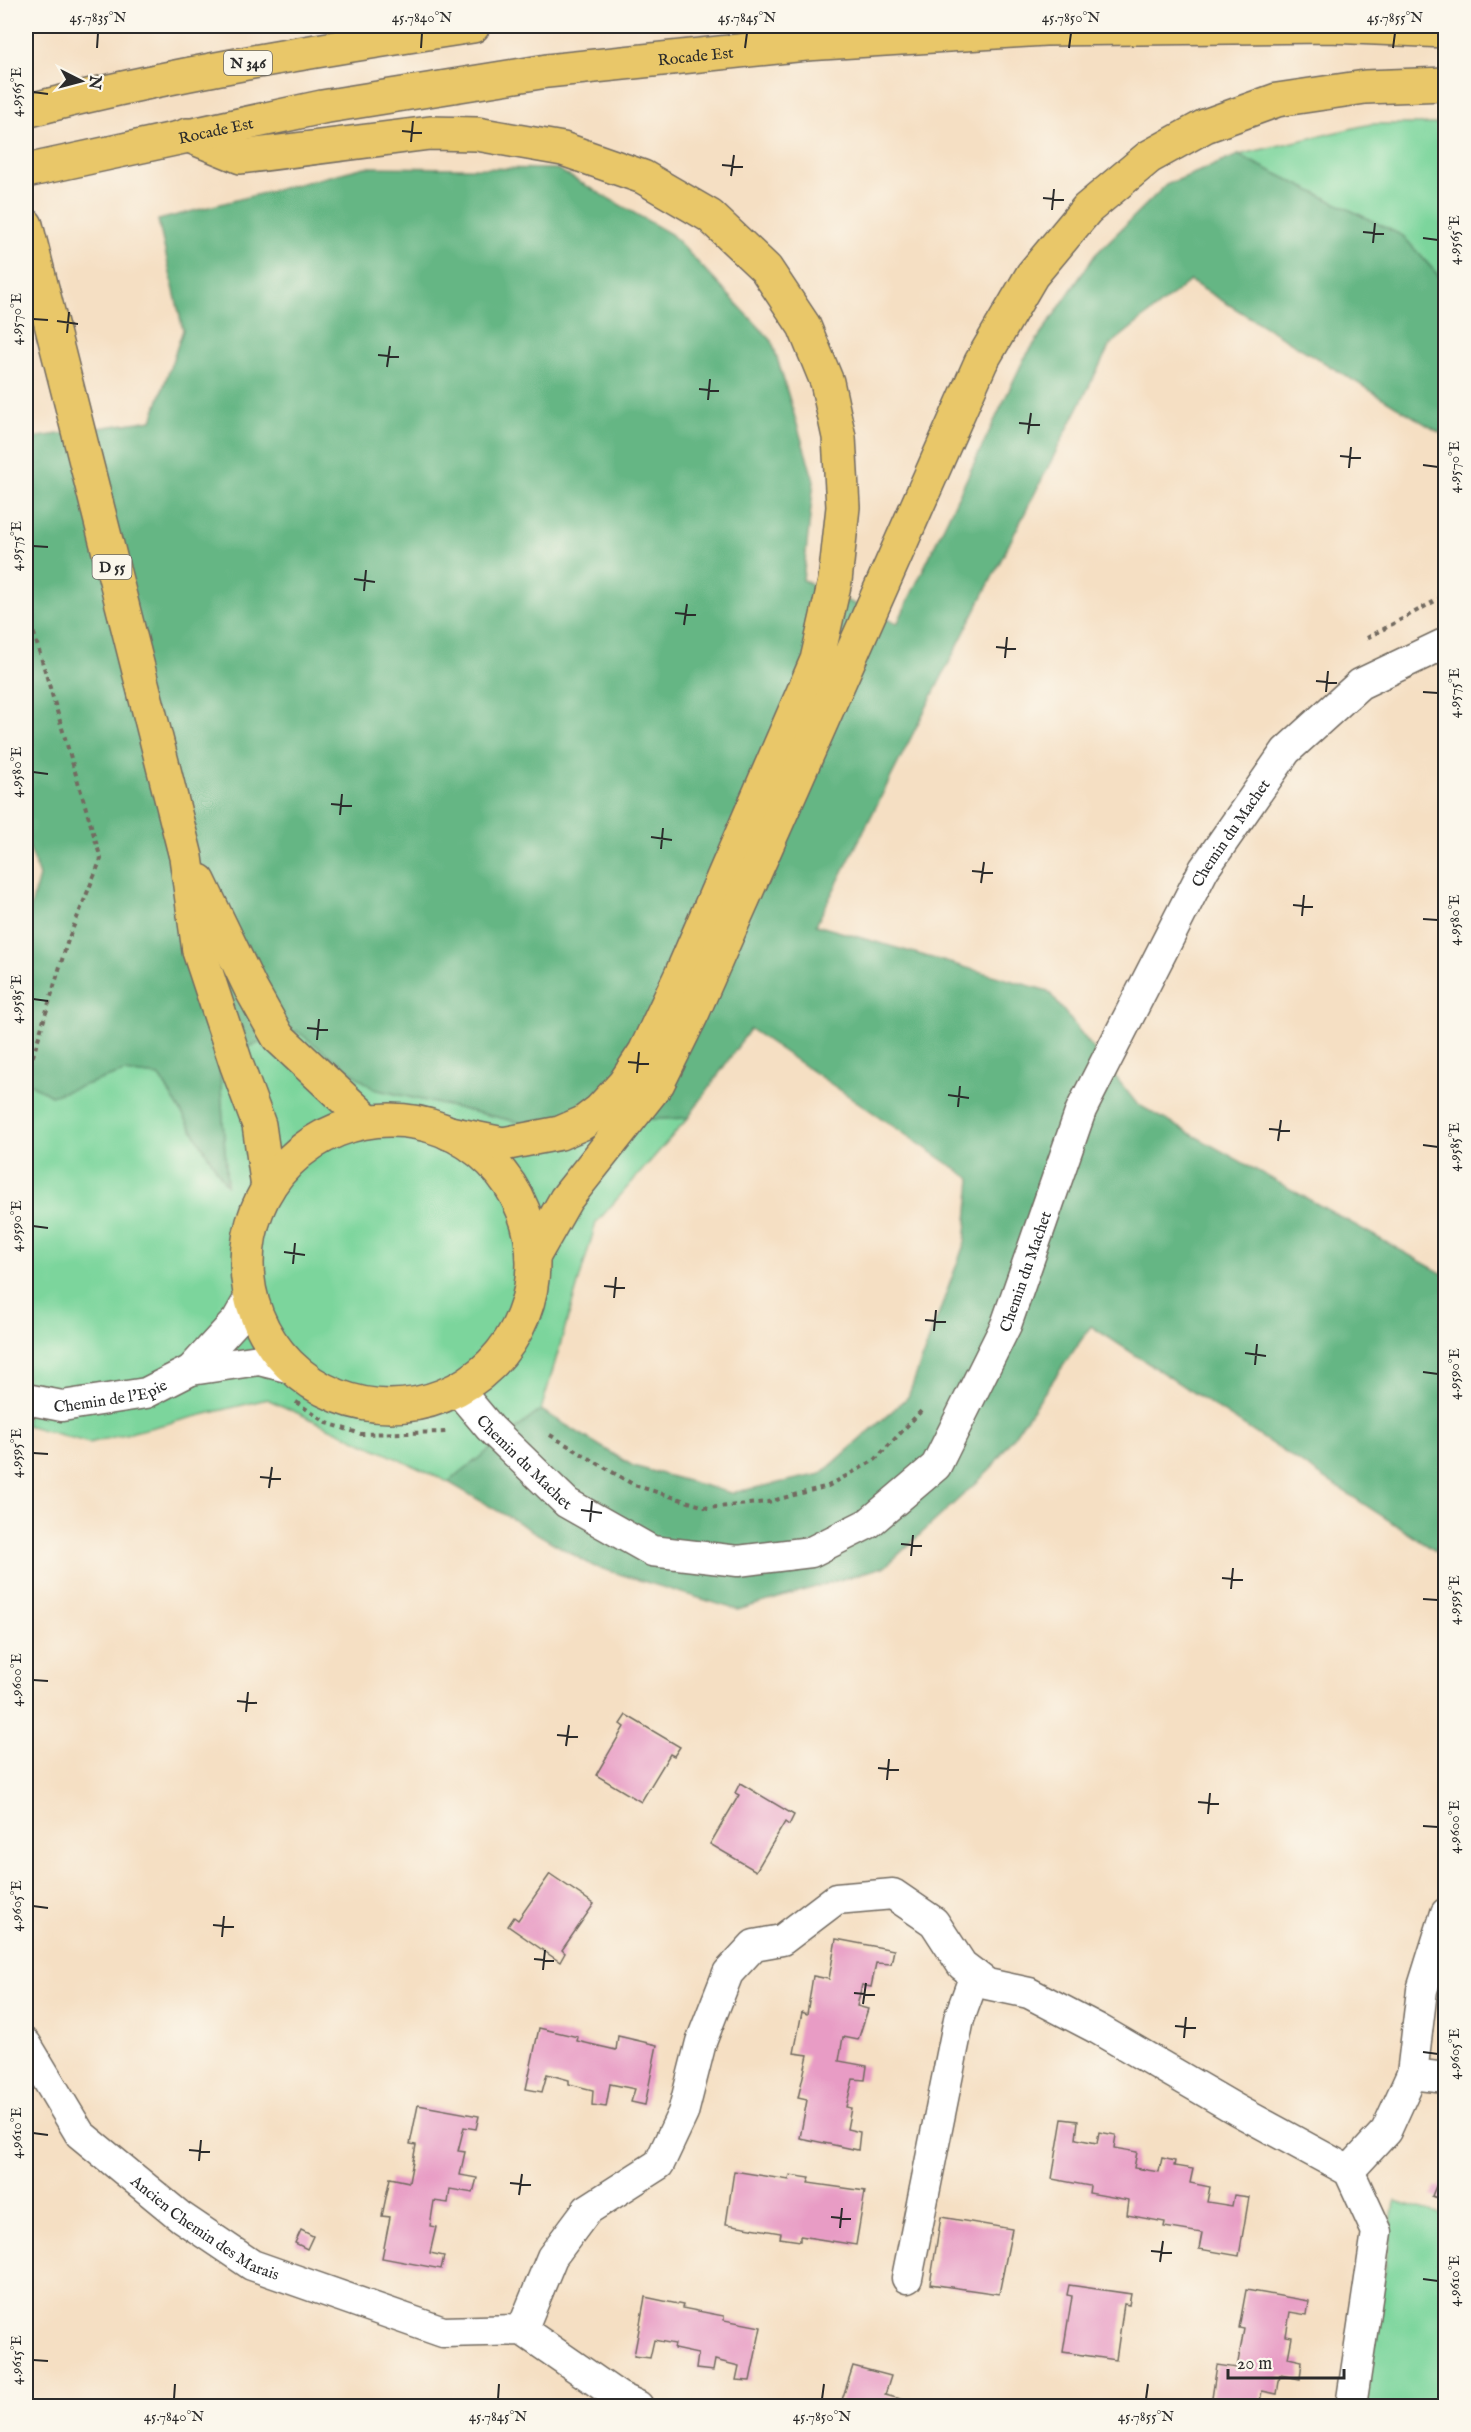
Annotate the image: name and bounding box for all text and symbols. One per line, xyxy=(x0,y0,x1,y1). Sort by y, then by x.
text: 45.7835°N xyxy=(70,8,126,27)
text: 45.7840°N xyxy=(392,8,452,27)
text: 45.7845°N xyxy=(718,8,776,27)
text: 45.7850°N xyxy=(1042,8,1100,27)
text: 45.7855°N xyxy=(1367,8,1423,27)
street label: Rocade Est xyxy=(657,44,735,71)
north arrow xyxy=(51,51,111,111)
road number: N 346 xyxy=(224,51,272,75)
text: 4.9565°E xyxy=(7,67,26,117)
text: N xyxy=(83,73,105,90)
street label: Rocade Est xyxy=(177,114,256,150)
text: 4.9565°E xyxy=(1445,215,1464,265)
text: 4.9570°E xyxy=(7,293,26,345)
text: 4.9570°E xyxy=(1445,441,1464,493)
text: 4.9575°E xyxy=(7,521,26,571)
road number: D 55 xyxy=(92,555,132,579)
text: 4.9575°E xyxy=(1445,668,1464,718)
text: 4.9580°E xyxy=(7,746,26,798)
street label: Chemin du Machet xyxy=(1188,776,1276,891)
text: 4.9580°E xyxy=(1445,894,1464,946)
text: 4.9585°E xyxy=(7,974,26,1024)
text: 4.9585°E xyxy=(1445,1122,1464,1172)
text: 4.9590°E xyxy=(7,1200,26,1252)
street label: Chemin du Machet xyxy=(996,1209,1057,1336)
text: 4.9590°E xyxy=(1445,1348,1464,1400)
street label: Chemin de l'Epie xyxy=(52,1376,171,1418)
street label: Chemin du Machet xyxy=(471,1411,575,1516)
text: 4.9595°E xyxy=(7,1428,26,1478)
text: 4.9595°E xyxy=(1445,1575,1464,1625)
text: 4.9600°E xyxy=(7,1653,26,1707)
text: 4.9600°E xyxy=(1445,1800,1464,1854)
text: 4.9605°E xyxy=(7,1880,26,1932)
text: 4.9605°E xyxy=(1445,2028,1464,2080)
text: 4.9610°E xyxy=(7,2107,26,2159)
street label: Ancien Chemin des Marais xyxy=(125,2171,282,2286)
text: 4.9610°E xyxy=(1445,2255,1464,2307)
text: 4.9615°E xyxy=(7,2335,26,2385)
scale bar xyxy=(1228,2342,1344,2380)
text: 20 m xyxy=(1237,2353,1272,2376)
text: 45.7840°N xyxy=(144,2407,204,2426)
text: 45.7845°N xyxy=(469,2407,527,2426)
text: 45.7850°N xyxy=(793,2407,851,2426)
text: 45.7855°N xyxy=(1118,2407,1174,2426)

